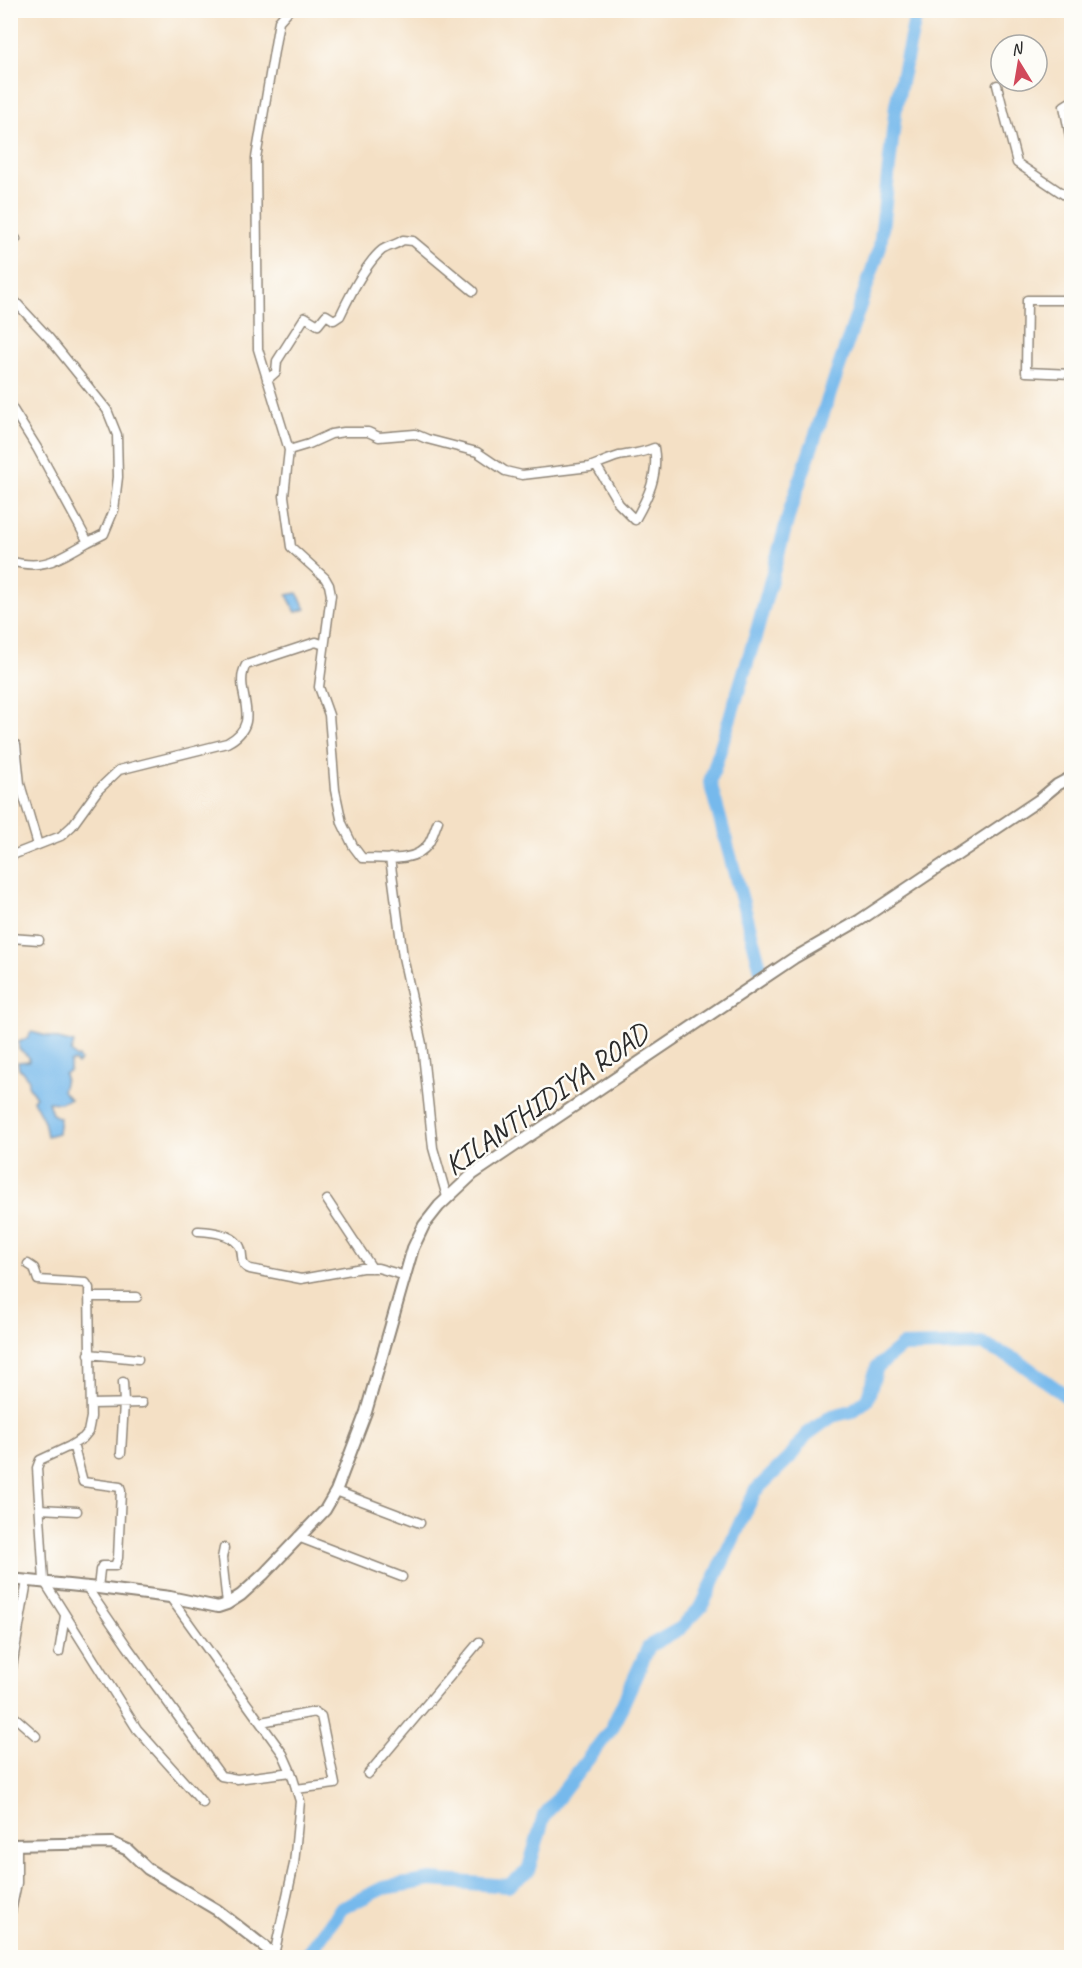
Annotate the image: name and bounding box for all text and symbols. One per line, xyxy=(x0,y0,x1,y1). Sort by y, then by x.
north arrow xyxy=(989,33,1049,93)
text: N xyxy=(1010,38,1026,60)
street label: KILANTHIDIYA ROAD xyxy=(436,1013,658,1184)

